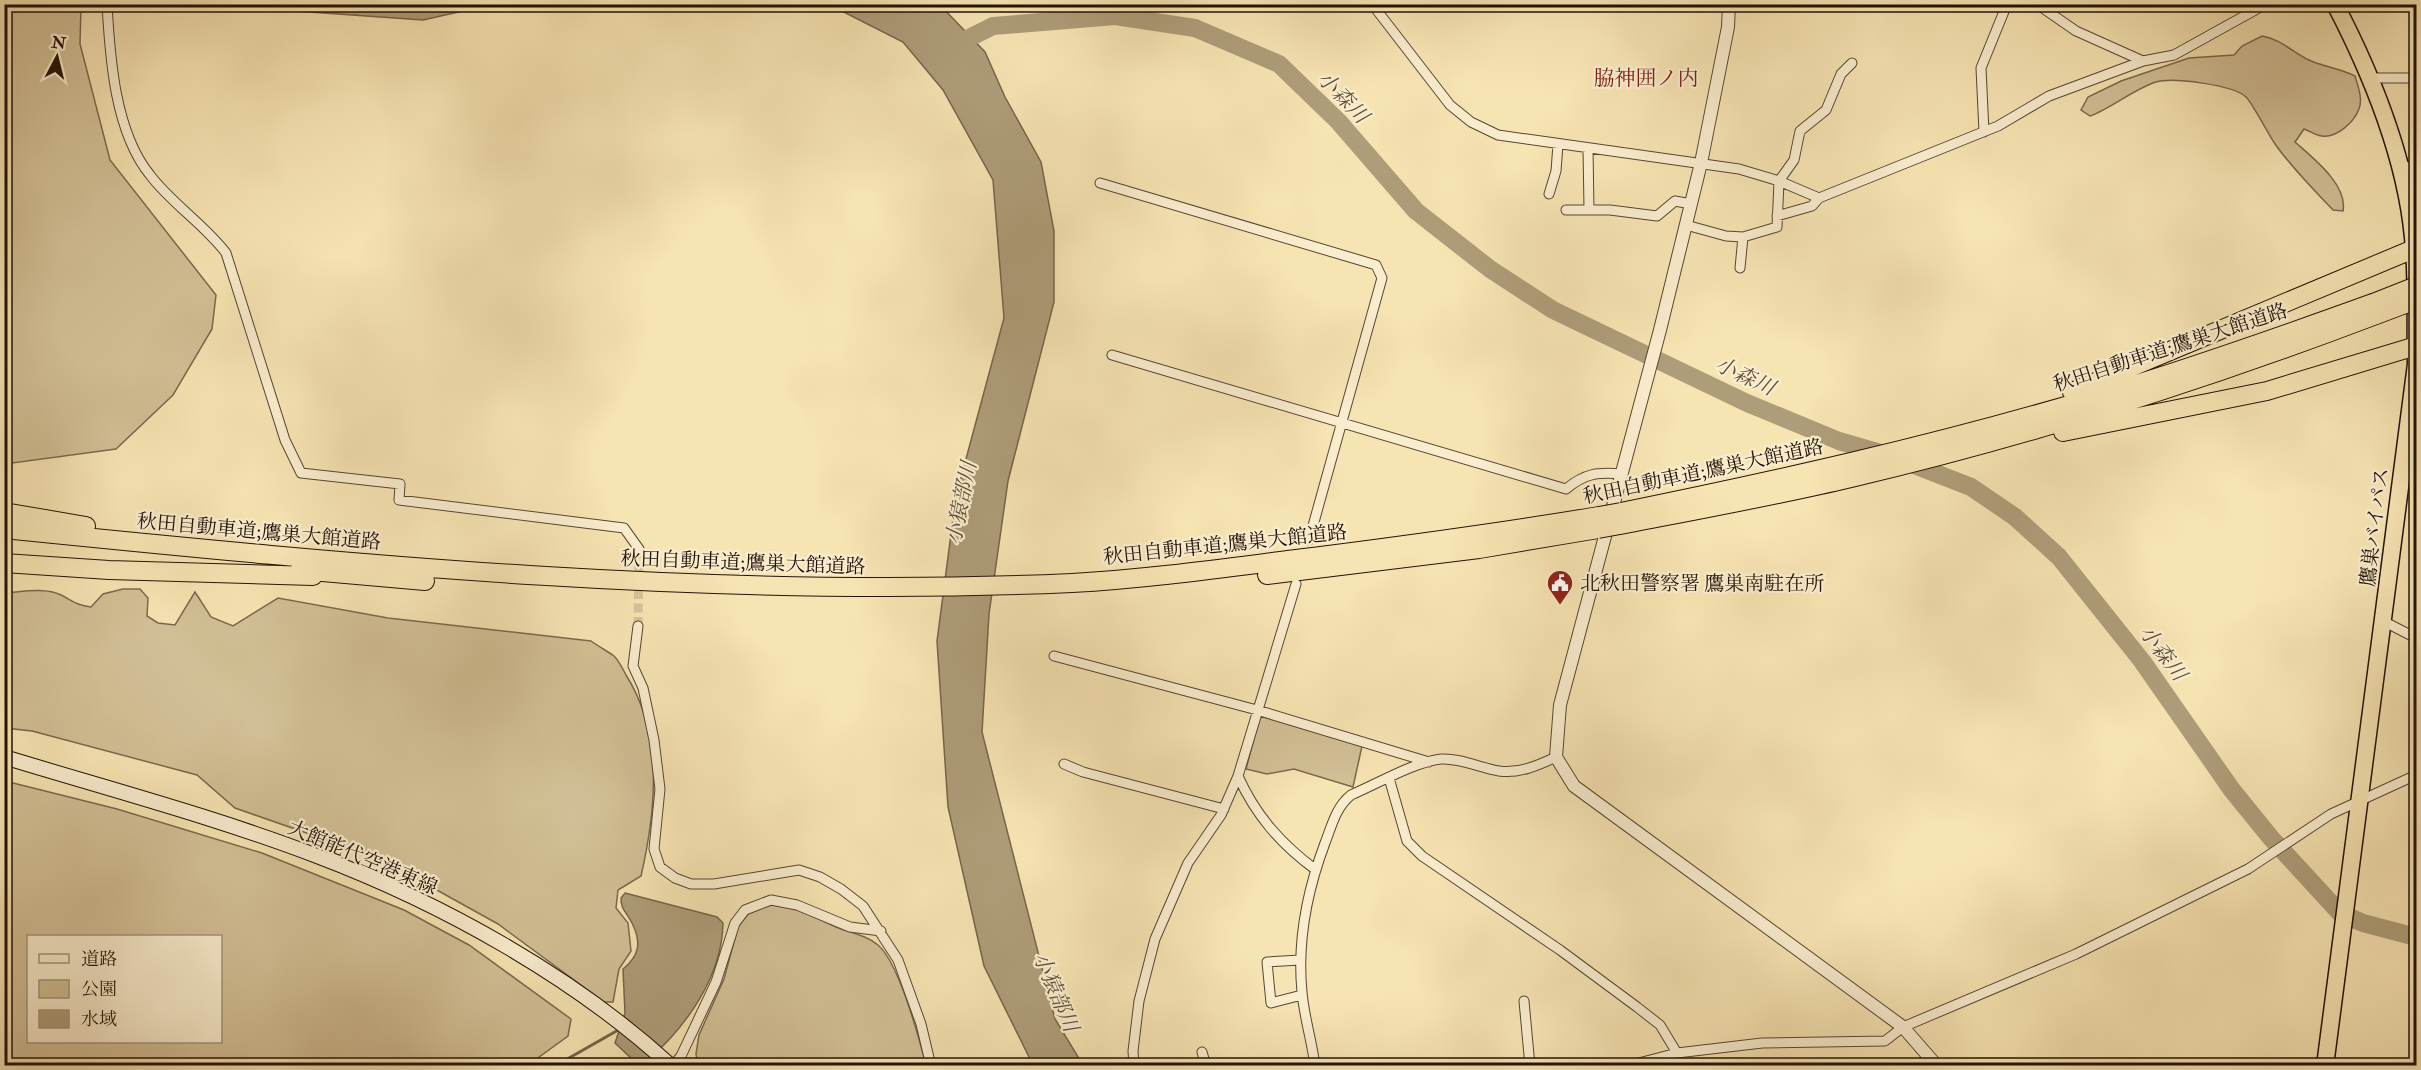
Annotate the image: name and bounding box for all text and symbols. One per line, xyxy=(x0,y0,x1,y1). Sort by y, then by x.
north arrow xyxy=(27,27,87,87)
text: N xyxy=(49,32,68,54)
water label: 小森川 xyxy=(1311,65,1376,131)
district label: 脇神囲ノ内 xyxy=(1594,65,1699,92)
street label: 秋田自動車道;鷹巣大館道路 xyxy=(2050,298,2291,397)
water label: 小森川 xyxy=(1711,351,1781,403)
street label: 秋田自動車道;鷹巣大館道路 xyxy=(1581,434,1826,509)
water label: 小猿部川 xyxy=(940,457,983,547)
street label: 鷹巣バイパス xyxy=(2355,466,2394,588)
street label: 秋田自動車道;鷹巣大館道路 xyxy=(136,508,382,555)
street label: 秋田自動車道;鷹巣大館道路 xyxy=(1102,519,1348,570)
street label: 秋田自動車道;鷹巣大館道路 xyxy=(620,546,866,579)
public building icon: 北秋田警察署 鷹巣南駐在所 xyxy=(1545,568,1575,606)
place label: 北秋田警察署 鷹巣南駐在所 xyxy=(1580,571,1824,596)
water label: 小森川 xyxy=(2133,620,2194,688)
street label: 大館能代空港東線 xyxy=(284,815,441,900)
legend xyxy=(27,935,222,1043)
text: 道路 xyxy=(81,948,117,971)
water label: 小猿部川 xyxy=(1027,948,1085,1038)
text: 公園 xyxy=(81,978,117,1001)
text: 水域 xyxy=(81,1008,117,1031)

